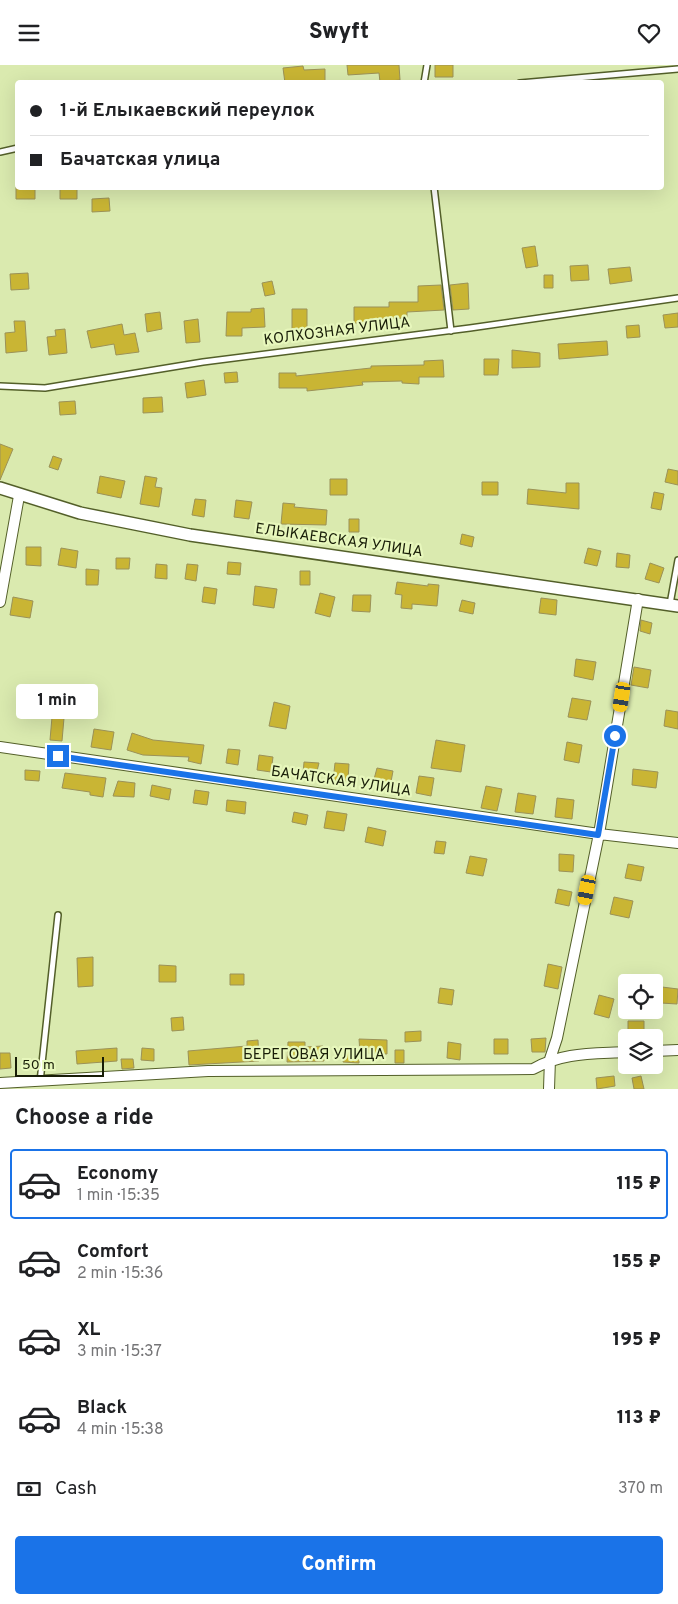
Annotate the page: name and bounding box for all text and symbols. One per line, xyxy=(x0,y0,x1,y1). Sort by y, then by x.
icon: menu xyxy=(15,19,43,47)
text: Swyft xyxy=(309,19,369,46)
icon: heart xyxy=(635,19,663,47)
text: 1-й Елыкаевский переулок xyxy=(60,99,315,123)
text: Бачатская улица xyxy=(60,148,220,172)
street label: КОЛХОЗНАЯ УЛИЦА xyxy=(263,314,411,350)
street label: ЕЛЫКАЕВСКАЯ УЛИЦА xyxy=(254,520,424,562)
car xyxy=(612,681,631,713)
callout: 1 min xyxy=(17,683,99,719)
text: 1 min xyxy=(37,691,77,711)
route start xyxy=(604,725,626,747)
route end xyxy=(47,745,69,767)
street label: БАЧАТСКАЯ УЛИЦА xyxy=(270,763,412,801)
car xyxy=(576,874,597,906)
map controls xyxy=(618,974,663,1074)
button: locate xyxy=(618,974,663,1019)
button: layers xyxy=(618,1029,663,1074)
street label: БЕРЕГОВАЯ УЛИЦА xyxy=(243,1046,385,1065)
scale bar xyxy=(15,1054,104,1077)
text: 50 m xyxy=(22,1057,55,1074)
text: Choose a ride xyxy=(15,1105,153,1132)
icon: car xyxy=(17,1162,62,1207)
text: Economy xyxy=(77,1162,158,1186)
text: 115 ₽ xyxy=(616,1172,661,1196)
text: 1 min · 15:35 xyxy=(77,1186,160,1206)
icon: car xyxy=(17,1240,62,1285)
text: Comfort xyxy=(77,1240,149,1264)
text: 155 ₽ xyxy=(613,1250,661,1274)
text: 2 min · 15:36 xyxy=(77,1264,163,1284)
icon: car xyxy=(17,1318,62,1363)
text: XL xyxy=(77,1318,100,1342)
text: 195 ₽ xyxy=(612,1328,661,1352)
text: 3 min · 15:37 xyxy=(77,1342,162,1362)
icon: car xyxy=(17,1396,62,1441)
text: Black xyxy=(77,1396,127,1420)
text: 113 ₽ xyxy=(617,1406,661,1430)
text: 4 min · 15:38 xyxy=(77,1420,164,1440)
icon: cash xyxy=(15,1475,43,1503)
text: Cash xyxy=(55,1477,97,1501)
text: 370 m xyxy=(618,1479,663,1499)
button: Confirm xyxy=(15,1536,663,1594)

